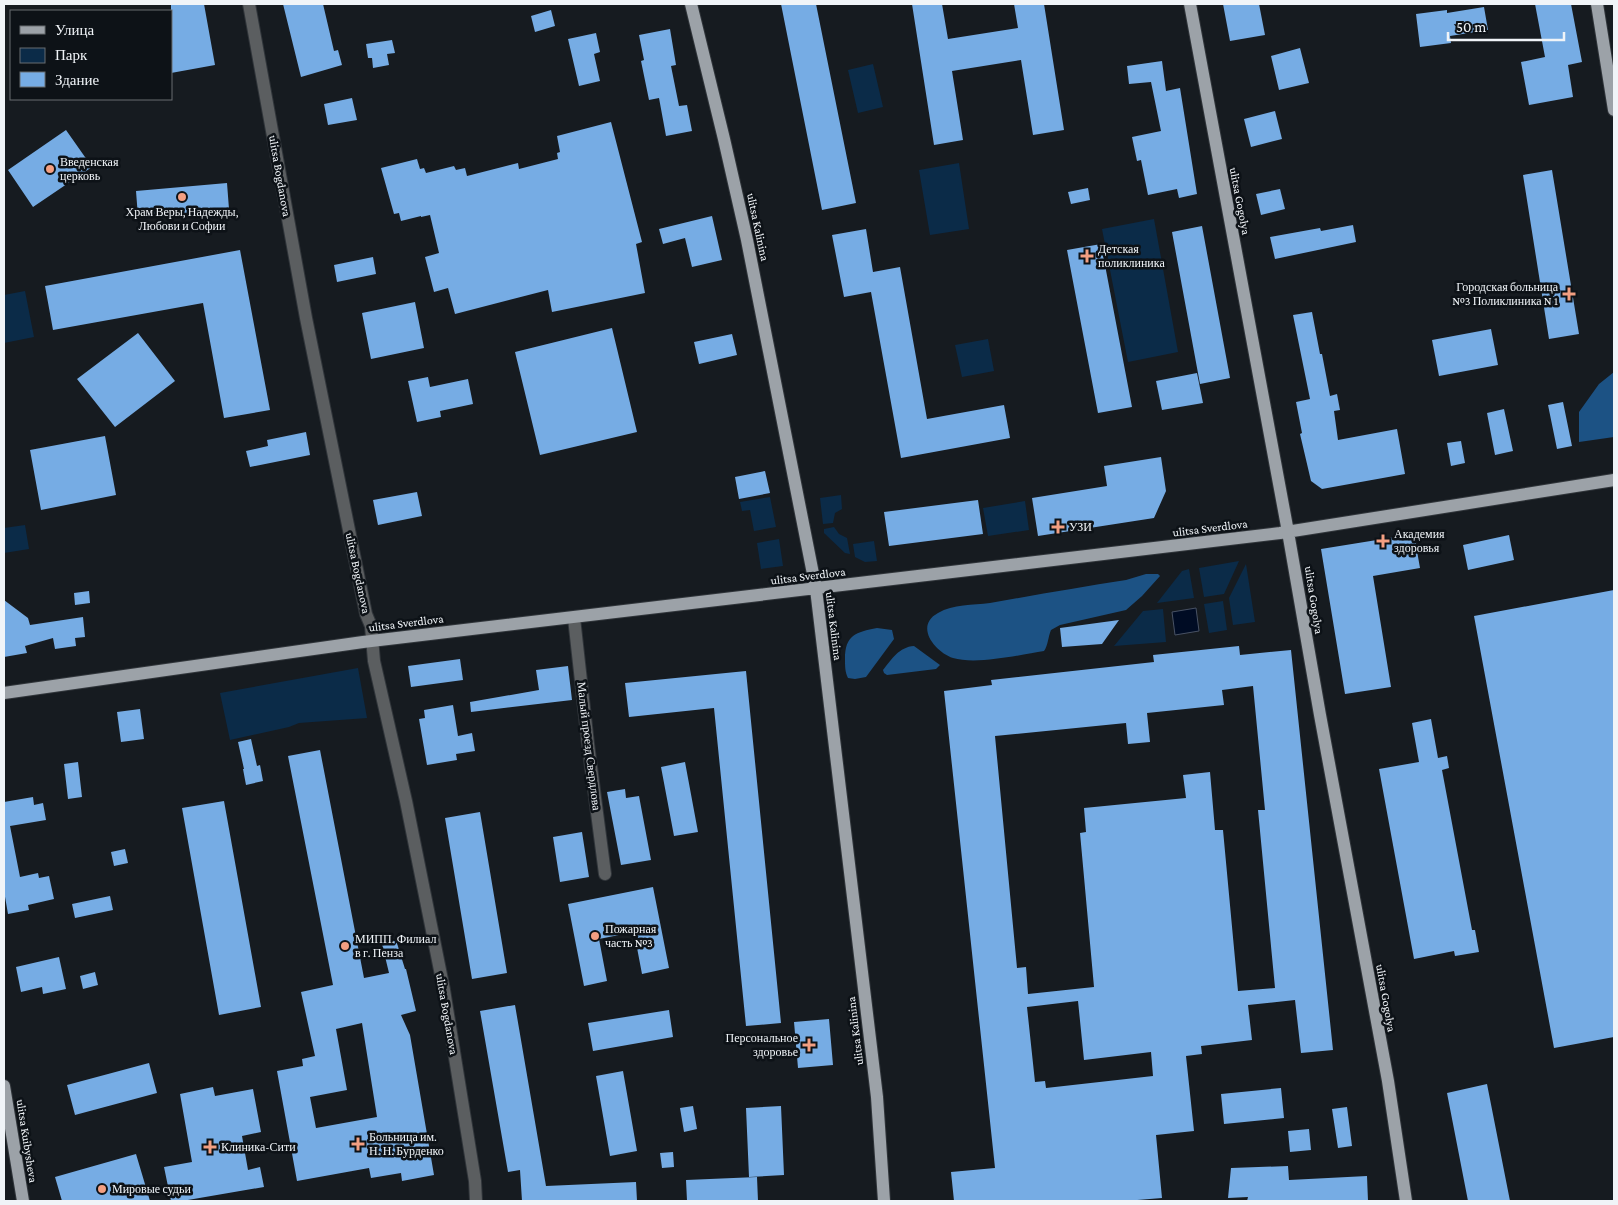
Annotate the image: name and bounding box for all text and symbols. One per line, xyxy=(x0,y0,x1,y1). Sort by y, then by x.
legend xyxy=(10,10,172,100)
scale bar xyxy=(1448,10,1564,42)
text: 50 m xyxy=(1456,19,1486,35)
text: Улица xyxy=(55,22,94,38)
text: Парк xyxy=(55,47,88,63)
text: Здание xyxy=(55,72,99,88)
street label: ulitsa Bogdanova xyxy=(266,134,294,218)
place label: Введенская церковь xyxy=(60,155,119,183)
marker: Введенская церковь xyxy=(44,163,56,175)
street label: ulitsa Gogolya xyxy=(1227,166,1253,236)
marker: Храм Веры, Надежды, Любови и Софии xyxy=(176,191,188,203)
street label: ulitsa Kalinina xyxy=(744,192,772,263)
place label: Храм Веры, Надежды, Любови и Софии xyxy=(126,205,239,233)
place label: Детская поликлиника xyxy=(1098,242,1165,270)
marker: Детская поликлиника xyxy=(1080,249,1094,263)
place label: Городская больница №3 Поликлиника N 1 xyxy=(1452,280,1559,308)
marker: Городская больница №3 Поликлиника N 1 xyxy=(1562,287,1576,301)
street label: ulitsa Sverdlova xyxy=(1172,516,1249,540)
marker: УЗИ xyxy=(1051,520,1065,534)
place label: УЗИ xyxy=(1069,520,1092,534)
place label: Академия здоровья xyxy=(1394,527,1445,555)
street label: ulitsa Bogdanova xyxy=(343,531,374,615)
marker: Академия здоровья xyxy=(1376,534,1390,548)
street label: ulitsa Sverdlova xyxy=(770,564,847,588)
street label: ulitsa Gogolya xyxy=(1302,565,1326,635)
street label: ulitsa Kalinina xyxy=(823,591,845,662)
street label: ulitsa Sverdlova xyxy=(368,611,445,635)
street label: Малый проезд Свердлова xyxy=(574,681,604,812)
place label: Пожарная часть №3 xyxy=(605,922,657,950)
marker: Пожарная часть №3 xyxy=(589,930,601,942)
place label: МИПП. Филиал в г. Пенза xyxy=(355,932,436,960)
marker: МИПП. Филиал в г. Пенза xyxy=(339,940,351,952)
street label: ulitsa Gogolya xyxy=(1373,963,1399,1033)
street label: ulitsa Bogdanova xyxy=(433,972,461,1056)
street label: ulitsa Kalinina xyxy=(844,995,866,1066)
place label: Персональное здоровье xyxy=(725,1031,798,1059)
marker: Персональное здоровье xyxy=(802,1038,816,1052)
street label: ulitsa Kuibysheva xyxy=(13,1098,41,1184)
place label: Больница им. Н. Н. Бурденко xyxy=(369,1130,444,1158)
marker: Больница им. Н. Н. Бурденко xyxy=(351,1137,365,1151)
marker: Клиника-Сити xyxy=(203,1140,217,1154)
place label: Клиника-Сити xyxy=(221,1140,296,1154)
place label: Мировые судьи xyxy=(112,1182,191,1196)
marker: Мировые судьи xyxy=(96,1183,108,1195)

